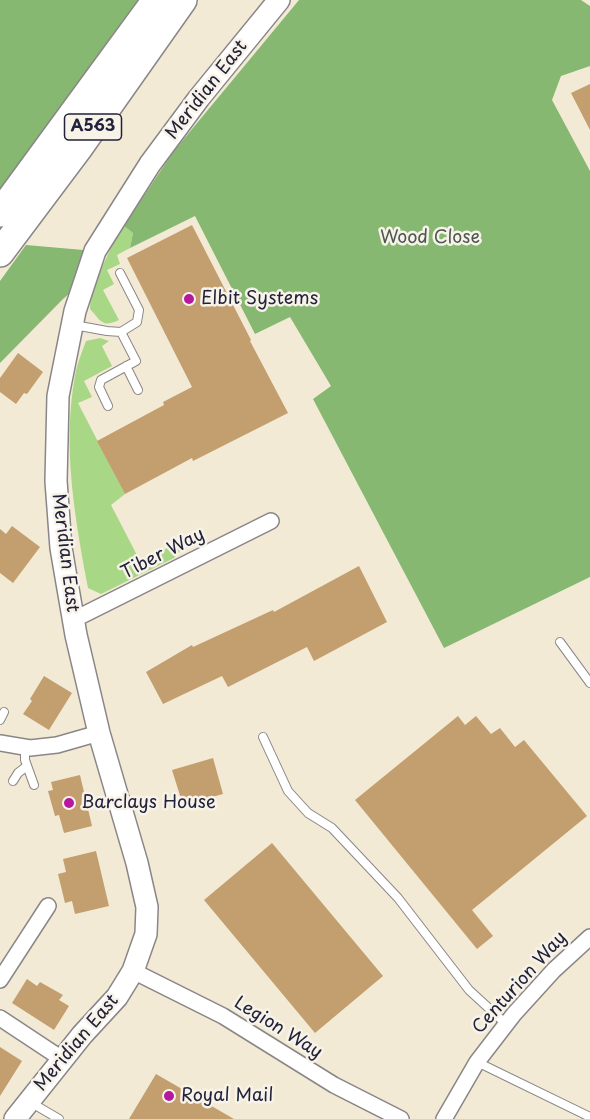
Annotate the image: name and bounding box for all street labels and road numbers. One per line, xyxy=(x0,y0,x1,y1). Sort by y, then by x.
street label: Meridian East xyxy=(162,36,252,144)
road number: A563 xyxy=(64,114,122,140)
street label: Meridian East xyxy=(47,492,83,614)
street label: Tiber Way xyxy=(118,524,208,584)
street label: Centurion Way xyxy=(468,927,572,1039)
street label: Meridian East xyxy=(30,990,124,1096)
street label: Legion Way xyxy=(230,992,326,1064)

